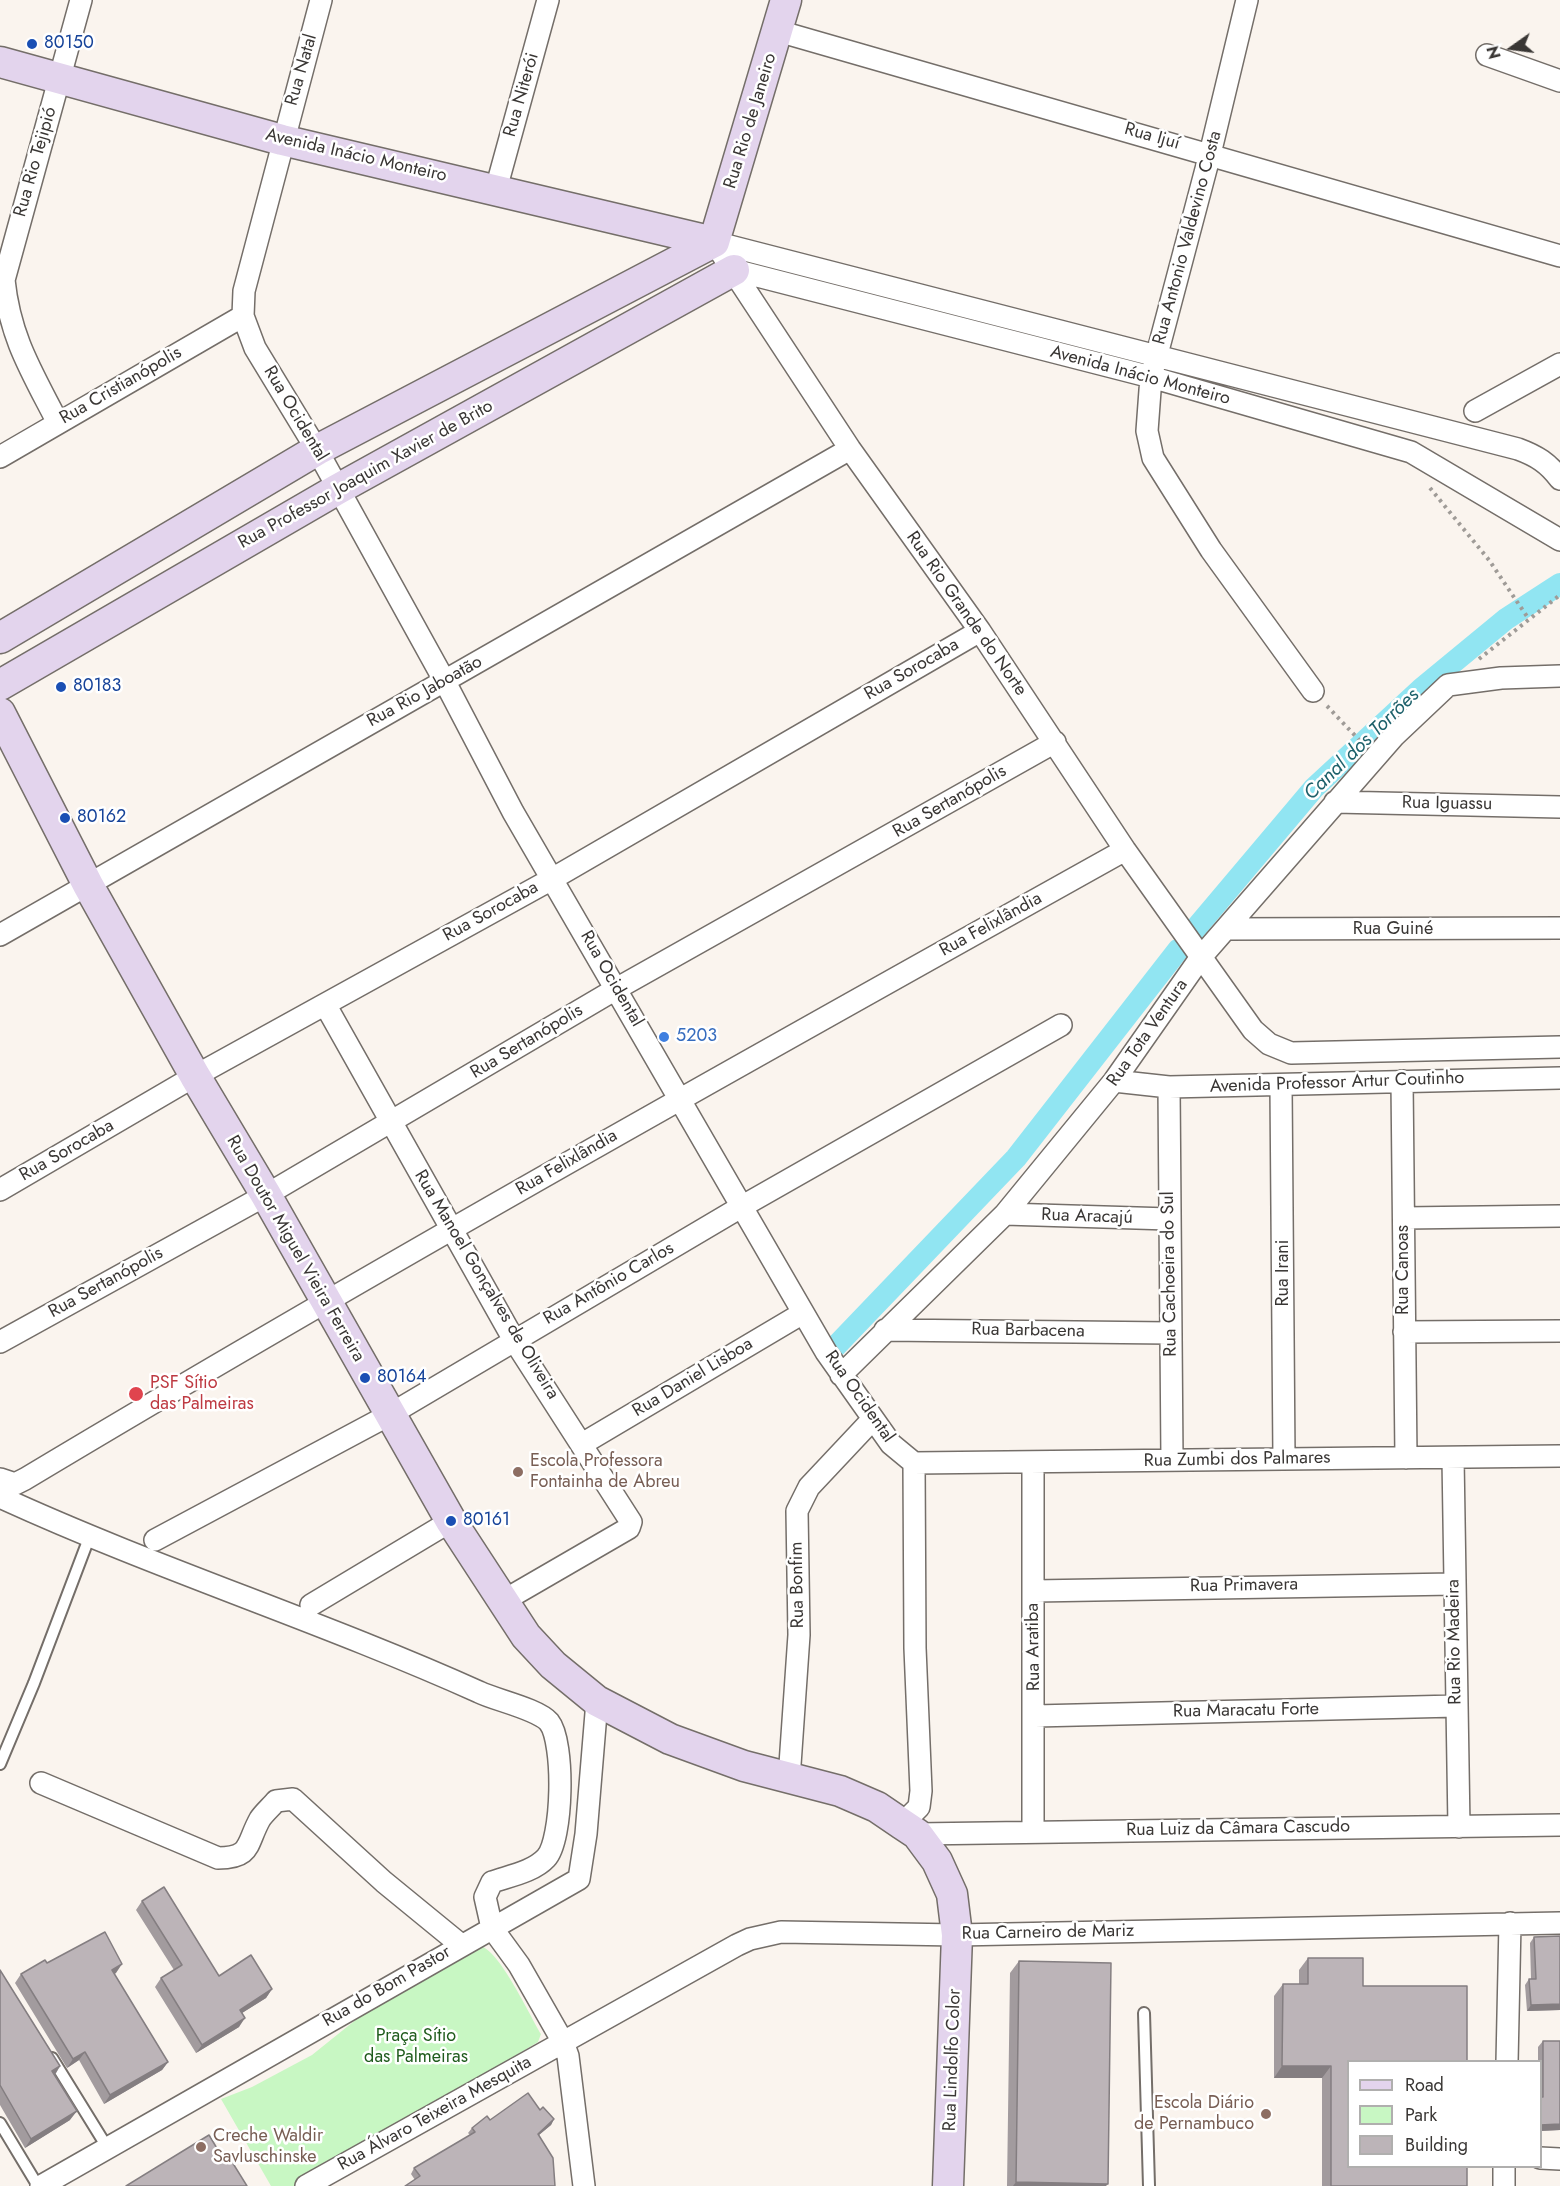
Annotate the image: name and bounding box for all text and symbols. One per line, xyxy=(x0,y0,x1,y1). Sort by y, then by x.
north arrow xyxy=(1482,18,1542,78)
street label: Rua Natal xyxy=(282,32,322,108)
place label: 80150 xyxy=(44,33,94,55)
marker: 80150 xyxy=(25,37,39,51)
text: N xyxy=(1481,44,1507,61)
street label: Rua Niterói xyxy=(500,51,544,139)
street label: Rua Rio de Janeiro xyxy=(720,51,782,191)
street label: Rua Rio Tejipió xyxy=(10,105,62,219)
street label: Rua Ijuí xyxy=(1122,119,1182,155)
street label: Avenida Inácio Monteiro xyxy=(263,125,449,187)
street label: Rua Antonio Valdevino Costa xyxy=(1149,129,1227,347)
street label: Rua Cristianópolis xyxy=(56,342,186,430)
street label: Avenida Inácio Monteiro xyxy=(1048,342,1232,410)
street label: Rua Ocidental xyxy=(258,362,332,466)
street label: Rua Professor Joaquim Xavier de Brito xyxy=(235,396,497,554)
street label: Rua Rio Grande do Norte xyxy=(901,528,1031,700)
street label: Rua Sorocaba xyxy=(861,634,963,706)
street label: Rua Rio Jaboatão xyxy=(364,651,486,733)
place label: 80183 xyxy=(73,676,121,698)
marker: 80183 xyxy=(54,680,68,694)
water label: Canal dos Torrões xyxy=(1299,684,1425,806)
street label: Rua Sertanópolis xyxy=(889,761,1011,843)
street label: Rua Iguassu xyxy=(1402,792,1492,816)
place label: 80162 xyxy=(77,807,126,829)
marker: 80162 xyxy=(58,811,72,825)
street label: Rua Sorocaba xyxy=(440,877,542,947)
street label: Rua Felixlândia xyxy=(936,888,1046,962)
street label: Rua Guiné xyxy=(1353,919,1433,941)
street label: Rua Ocidental xyxy=(575,927,647,1031)
street label: Rua Tota Ventura xyxy=(1103,975,1193,1091)
street label: Rua Sertanópolis xyxy=(467,1000,587,1084)
place label: 5203 xyxy=(676,1026,717,1048)
marker: 5203 xyxy=(657,1030,671,1044)
street label: Avenida Professor Artur Coutinho xyxy=(1209,1068,1465,1098)
street label: Rua Sorocaba xyxy=(16,1115,118,1187)
street label: Rua Felixlândia xyxy=(512,1125,622,1201)
street label: Rua Doutor Miguel Vieira Ferreira xyxy=(221,1132,369,1366)
street label: Rua Manoel Gonçalves de Oliveira xyxy=(409,1166,563,1404)
street label: Rua Cachoeira do Sul xyxy=(1158,1191,1182,1357)
street label: Rua Aracajú xyxy=(1041,1205,1133,1229)
street label: Rua Canoas xyxy=(1393,1225,1415,1315)
street label: Rua Antônio Carlos xyxy=(540,1238,678,1330)
street label: Rua Irani xyxy=(1273,1240,1295,1306)
street label: Rua Sertanópolis xyxy=(45,1243,167,1323)
street label: Rua Barbacena xyxy=(971,1319,1085,1343)
street label: Rua Daniel Lisboa xyxy=(629,1334,757,1422)
street label: Rua Ocidental xyxy=(819,1347,899,1447)
place label: 80164 xyxy=(377,1367,427,1389)
marker: 80164 xyxy=(358,1371,372,1385)
place label: PSF Sítio das Palmeiras xyxy=(150,1373,254,1416)
marker: PSF Sítio das Palmeiras xyxy=(127,1385,145,1403)
street label: Rua Zumbi dos Palmares xyxy=(1143,1448,1331,1472)
place label: Escola Professora Fontainha de Abreu xyxy=(530,1451,680,1494)
marker: Escola Professora Fontainha de Abreu xyxy=(511,1465,525,1479)
place label: 80161 xyxy=(463,1510,510,1532)
marker: 80161 xyxy=(444,1514,458,1528)
street label: Rua Bonfim xyxy=(786,1541,810,1629)
street label: Rua Primavera xyxy=(1190,1574,1298,1598)
street label: Rua Rio Madeira xyxy=(1443,1579,1467,1705)
street label: Rua Aratiba xyxy=(1022,1603,1046,1691)
street label: Rua Maracatu Forte xyxy=(1173,1699,1319,1723)
street label: Rua Luiz da Câmara Cascudo xyxy=(1126,1816,1350,1842)
street label: Rua Carneiro de Mariz xyxy=(962,1921,1134,1945)
street label: Rua do Bom Pastor xyxy=(319,1942,455,2032)
street label: Rua Lindolfo Color xyxy=(940,1988,966,2132)
park label: Praça Sítio das Palmeiras xyxy=(364,2026,468,2068)
street label: Rua Álvaro Teixeira Mesquita xyxy=(335,2052,535,2176)
legend xyxy=(1347,2060,1542,2168)
text: Road xyxy=(1405,2072,1444,2098)
place label: Escola Diário de Pernambuco xyxy=(1134,2093,1254,2136)
text: Park xyxy=(1405,2102,1437,2128)
marker: Escola Diário de Pernambuco xyxy=(1259,2107,1273,2121)
place label: Creche Waldir Savluschinske xyxy=(213,2126,323,2168)
text: Building xyxy=(1405,2132,1468,2158)
marker: Creche Waldir Savluschinske xyxy=(194,2140,208,2154)

